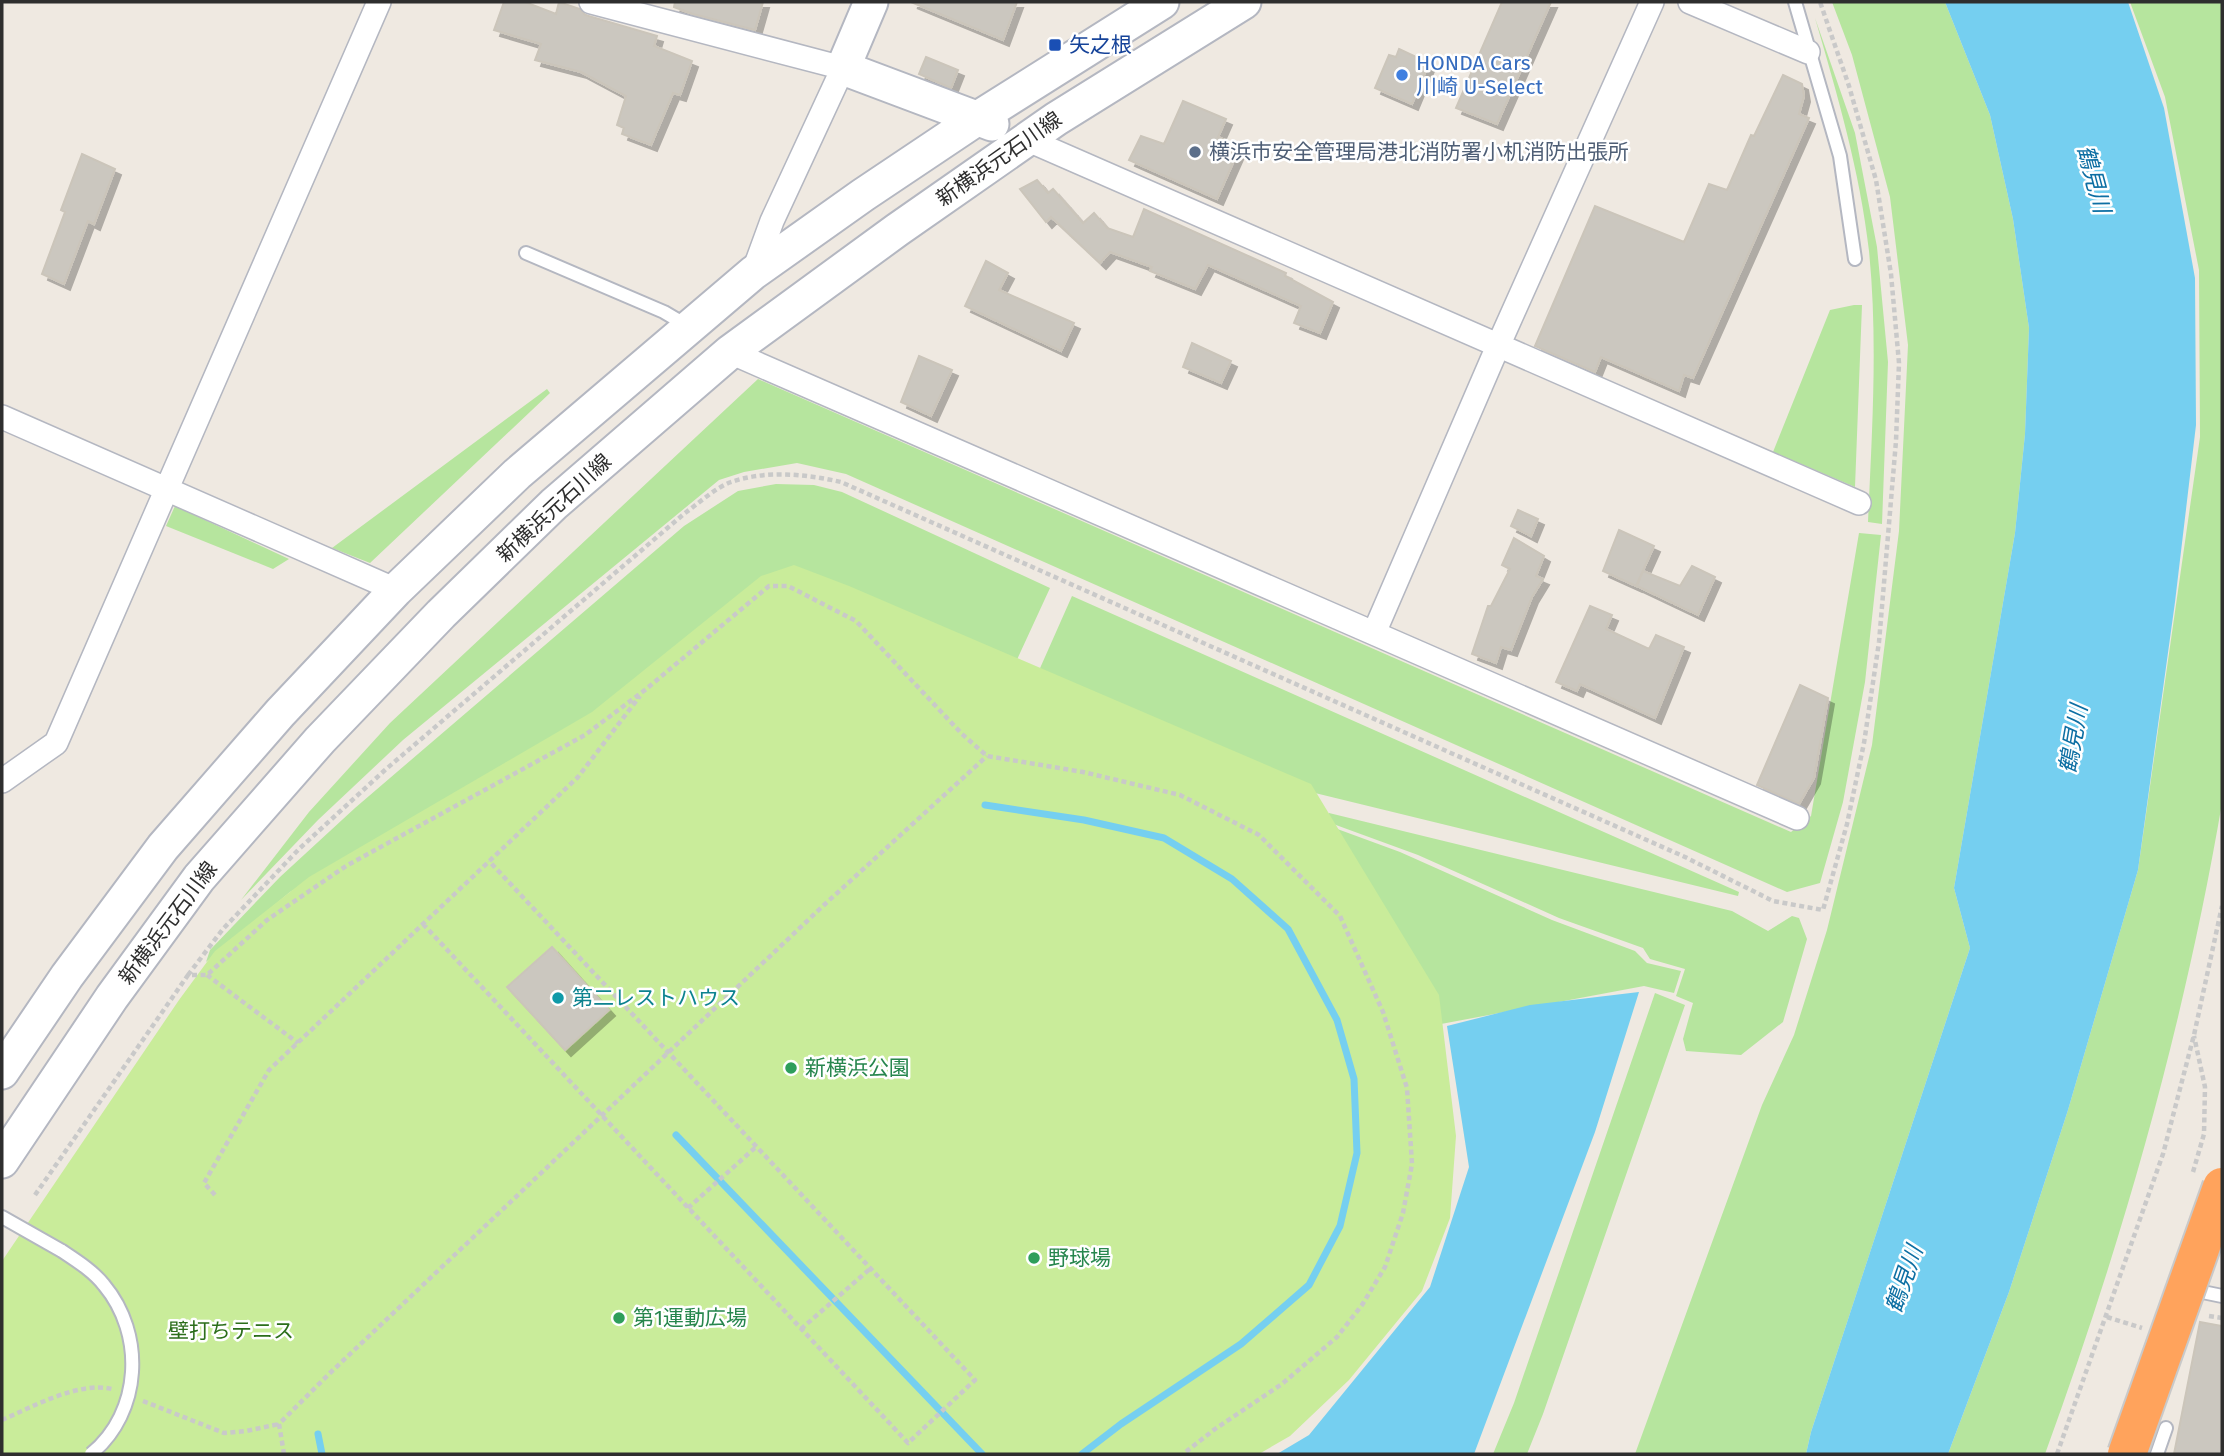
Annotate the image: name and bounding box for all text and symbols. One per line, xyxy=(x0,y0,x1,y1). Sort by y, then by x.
place label: 矢之根 xyxy=(1069,32,1132,58)
marker: 矢之根 xyxy=(1047,37,1063,53)
place label: HONDA Cars 川崎 U-Select xyxy=(1416,50,1544,100)
marker: HONDA Cars 川崎 U-Select xyxy=(1394,67,1410,83)
street label: 新横浜元石川線 xyxy=(931,106,1067,212)
place label: 横浜市安全管理局港北消防署小机消防出張所 xyxy=(1209,139,1629,165)
water label: 鶴見川 xyxy=(2072,142,2117,219)
marker: 横浜市安全管理局港北消防署小机消防出張所 xyxy=(1187,144,1203,160)
street label: 新横浜元石川線 xyxy=(491,448,617,568)
water label: 鶴見川 xyxy=(2053,700,2093,775)
street label: 新横浜元石川線 xyxy=(113,856,223,990)
place label: 第二レストハウス xyxy=(572,985,740,1011)
marker: 第二レストハウス xyxy=(550,990,566,1006)
place label: 新横浜公園 xyxy=(805,1055,910,1081)
marker: 新横浜公園 xyxy=(783,1060,799,1076)
water label: 鶴見川 xyxy=(1880,1239,1929,1316)
place label: 野球場 xyxy=(1048,1245,1111,1271)
marker: 野球場 xyxy=(1026,1250,1042,1266)
place label: 第1運動広場 xyxy=(633,1305,747,1331)
marker: 第1運動広場 xyxy=(611,1310,627,1326)
park label: 壁打ちテニス xyxy=(168,1318,294,1344)

